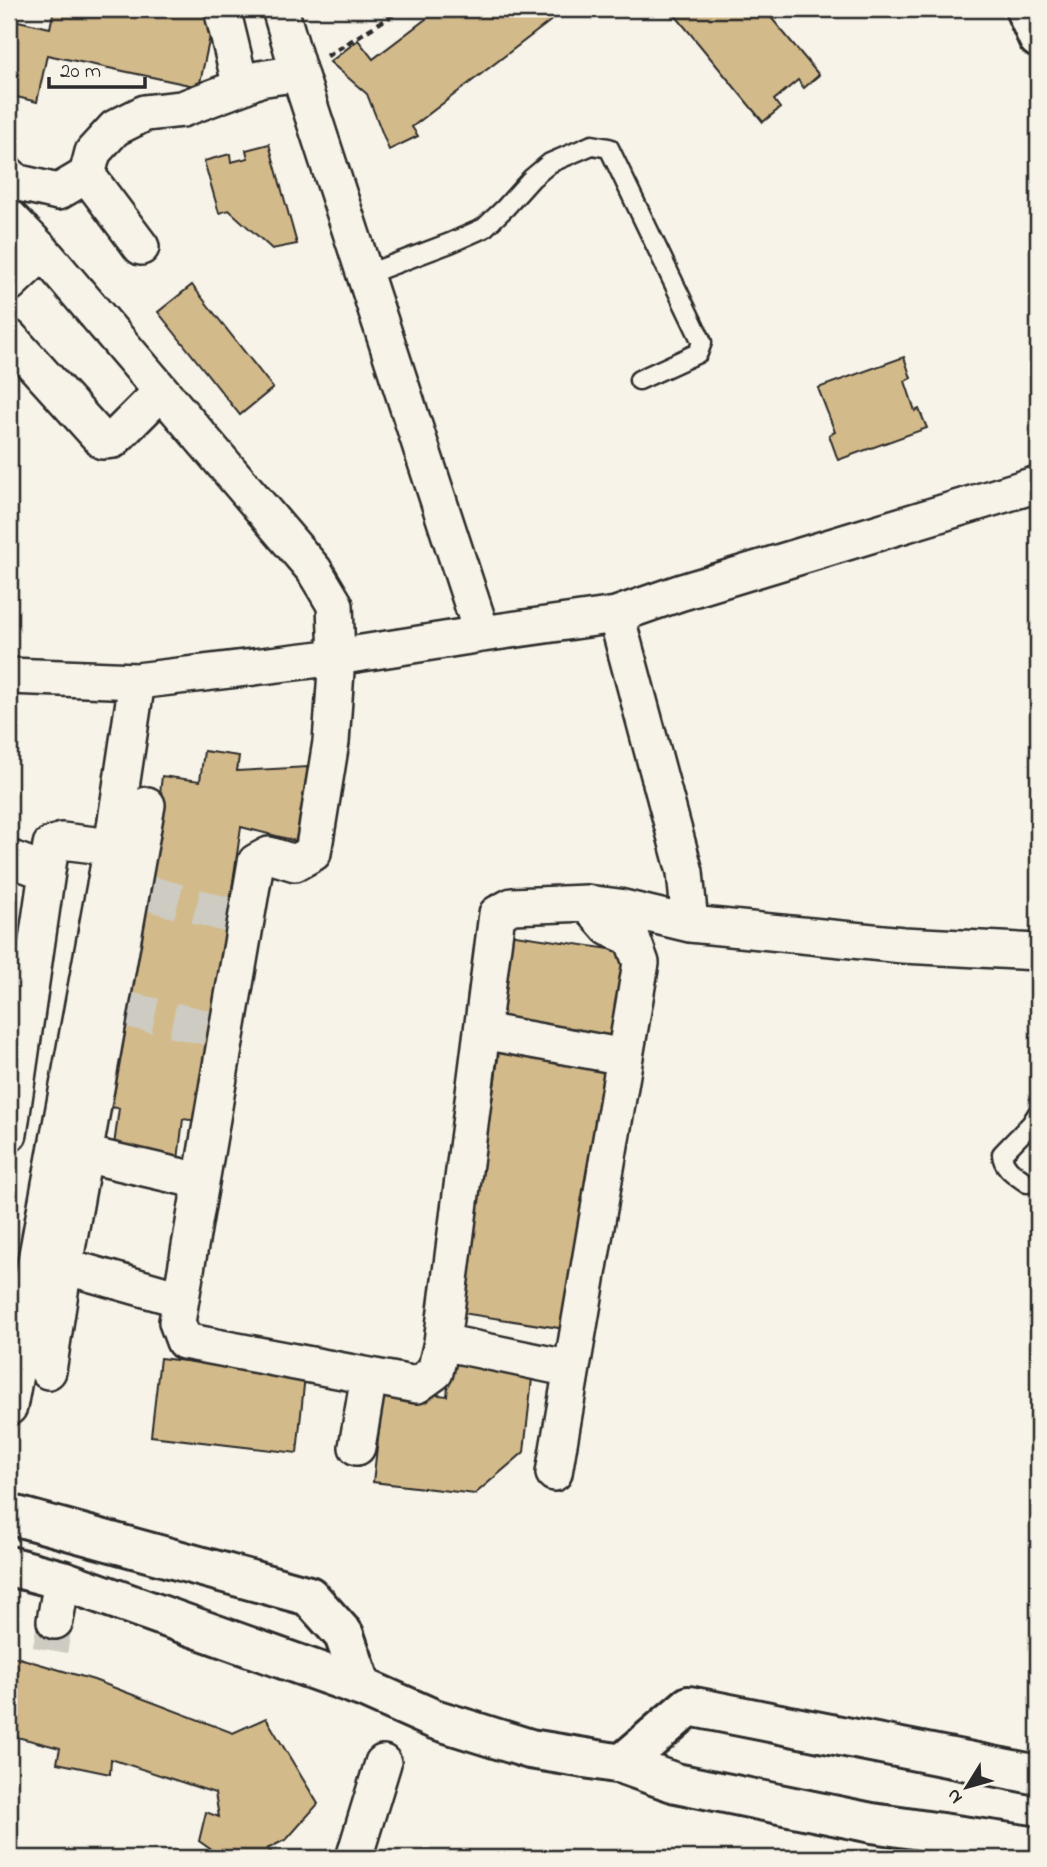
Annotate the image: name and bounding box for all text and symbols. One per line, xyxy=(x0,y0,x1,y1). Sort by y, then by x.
scale bar xyxy=(49,46,145,90)
text: 20 m xyxy=(60,57,101,87)
north arrow xyxy=(932,1752,1002,1822)
text: N xyxy=(941,1782,970,1809)

